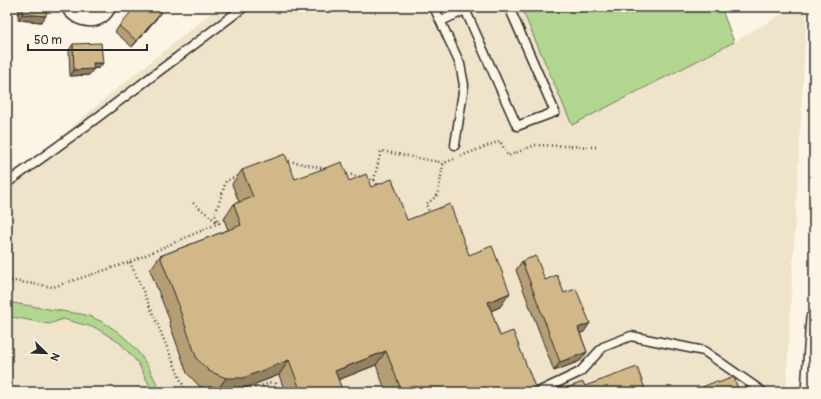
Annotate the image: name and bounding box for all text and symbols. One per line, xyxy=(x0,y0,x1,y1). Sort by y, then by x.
scale bar xyxy=(28,26,147,52)
text: 50 m xyxy=(34,33,62,48)
north arrow xyxy=(26,333,66,373)
text: N xyxy=(47,351,62,363)

